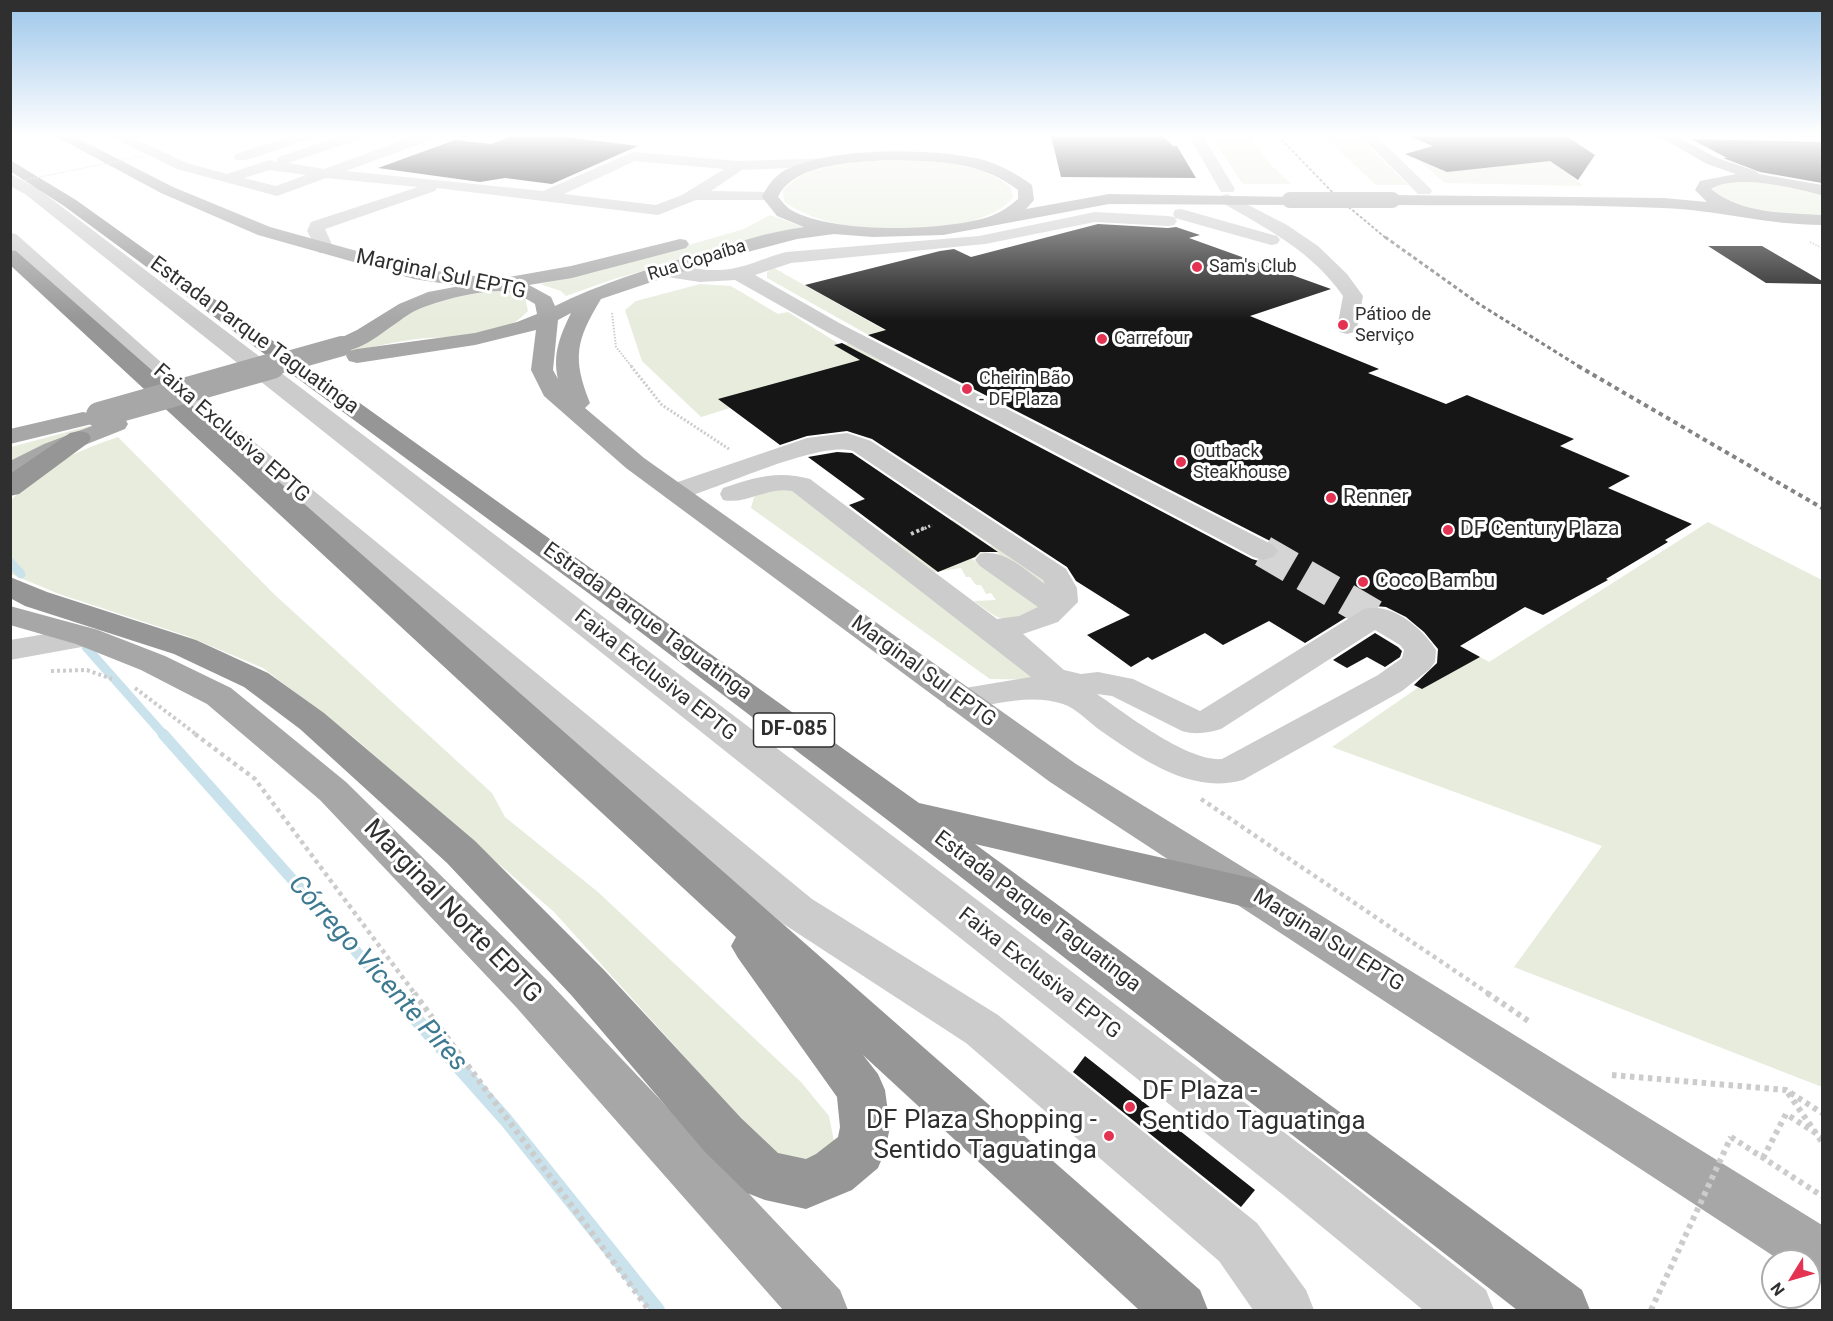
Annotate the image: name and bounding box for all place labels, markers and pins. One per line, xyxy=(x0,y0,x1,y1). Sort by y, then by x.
place label: Sam's Club xyxy=(1209,256,1297,278)
marker: Sam's Club xyxy=(1190,260,1204,274)
place label: Pátioo de Serviço xyxy=(1355,304,1431,346)
marker: Pátioo de Serviço xyxy=(1336,318,1350,332)
place label: Carrefour xyxy=(1114,328,1190,350)
marker: Carrefour xyxy=(1095,332,1109,346)
place label: Cheirin Bão - DF Plaza xyxy=(979,368,1071,410)
marker: Cheirin Bão - DF Plaza xyxy=(960,382,974,396)
place label: Outback Steakhouse xyxy=(1193,441,1287,484)
marker: Outback Steakhouse xyxy=(1174,455,1188,469)
place label: Renner xyxy=(1343,485,1409,511)
marker: Renner xyxy=(1324,491,1338,505)
place label: DF Century Plaza xyxy=(1460,517,1620,543)
marker: DF Century Plaza xyxy=(1441,523,1455,537)
place label: Coco Bambu xyxy=(1375,569,1495,595)
marker: Coco Bambu xyxy=(1356,575,1370,589)
place label: DF Plaza - Sentido Taguatinga xyxy=(1142,1076,1366,1138)
marker: DF Plaza - Sentido Taguatinga xyxy=(1123,1100,1137,1114)
place label: DF Plaza Shopping - Sentido Taguatinga xyxy=(866,1105,1097,1166)
marker: DF Plaza Shopping - Sentido Taguatinga xyxy=(1102,1129,1116,1143)

